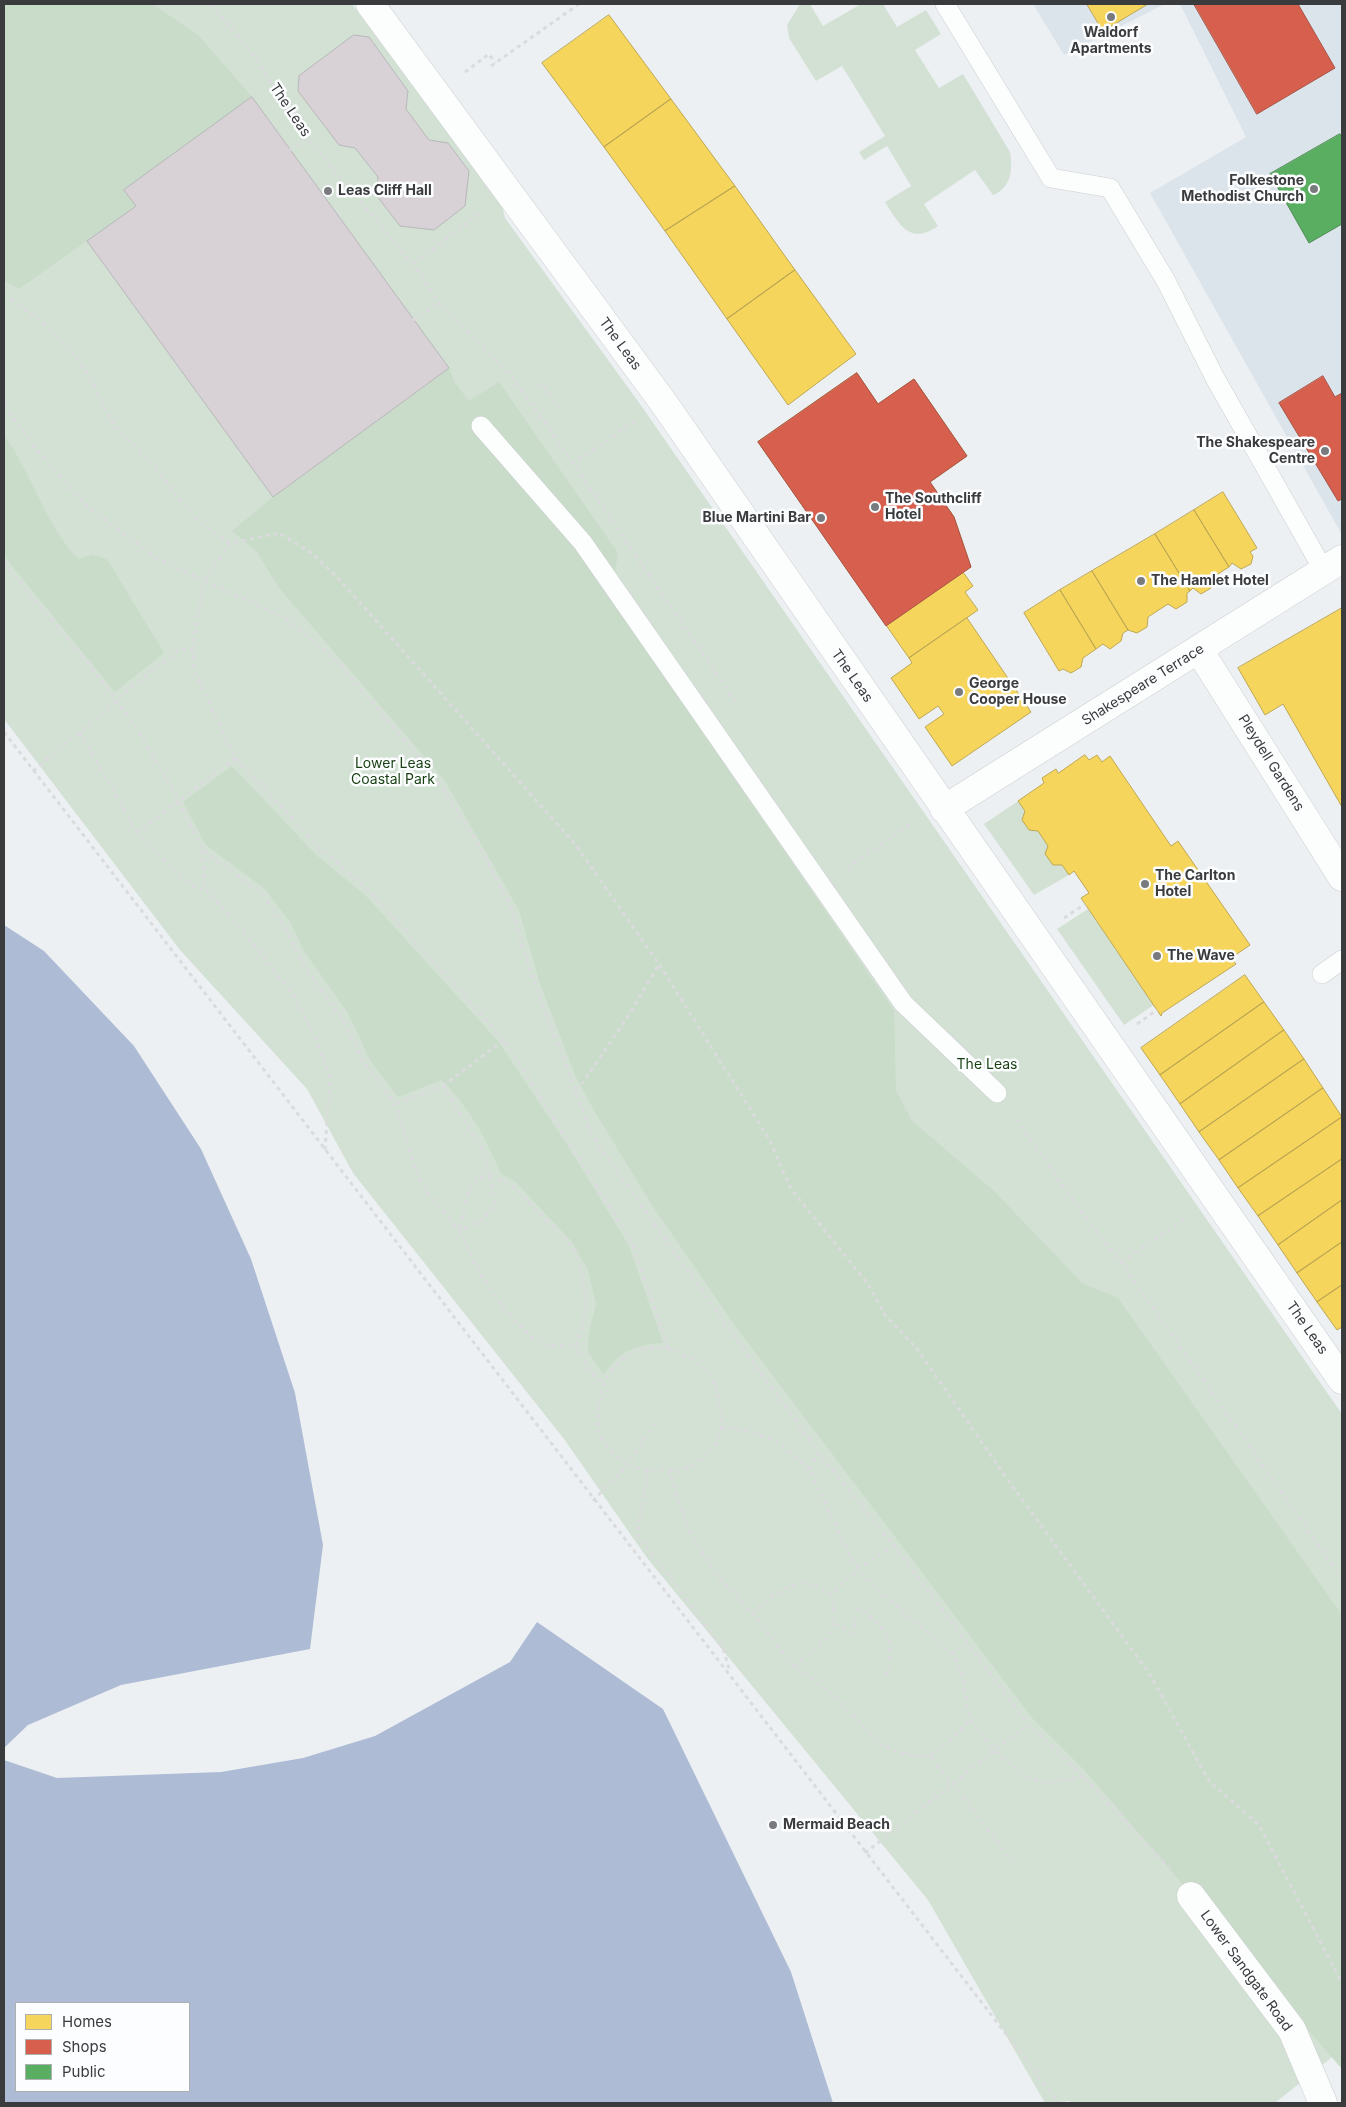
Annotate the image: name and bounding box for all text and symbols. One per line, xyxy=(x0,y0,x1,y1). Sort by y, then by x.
marker: Waldorf Apartments xyxy=(1105,11,1117,23)
place label: Waldorf Apartments xyxy=(1070,25,1152,58)
street label: The Leas xyxy=(266,80,314,140)
place label: Folkestone Methodist Church xyxy=(1181,173,1304,206)
place label: Leas Cliff Hall xyxy=(338,183,432,199)
marker: Folkestone Methodist Church xyxy=(1308,183,1320,195)
marker: Leas Cliff Hall xyxy=(322,185,334,197)
street label: The Leas xyxy=(595,314,645,374)
place label: The Shakespeare Centre xyxy=(1196,435,1315,468)
marker: The Shakespeare Centre xyxy=(1319,445,1331,457)
place label: The Southcliff Hotel xyxy=(885,491,981,524)
marker: The Southcliff Hotel xyxy=(869,501,881,513)
place label: Blue Martini Bar xyxy=(703,510,811,526)
marker: Blue Martini Bar xyxy=(815,512,827,524)
place label: The Hamlet Hotel xyxy=(1151,573,1269,589)
marker: The Hamlet Hotel xyxy=(1135,575,1147,587)
street label: Shakespeare Terrace xyxy=(1079,641,1207,729)
street label: The Leas xyxy=(828,646,876,706)
place label: George Cooper House xyxy=(969,676,1067,709)
marker: George Cooper House xyxy=(953,686,965,698)
street label: Pleydell Gardens xyxy=(1234,711,1308,815)
park label: Lower Leas Coastal Park xyxy=(351,756,435,789)
place label: The Carlton Hotel xyxy=(1155,868,1235,900)
marker: The Carlton Hotel xyxy=(1139,878,1151,890)
place label: The Wave xyxy=(1167,948,1235,964)
marker: The Wave xyxy=(1151,950,1163,962)
park label: The Leas xyxy=(957,1057,1017,1073)
street label: The Leas xyxy=(1283,1298,1331,1358)
place label: Mermaid Beach xyxy=(783,1817,890,1833)
marker: Mermaid Beach xyxy=(767,1819,779,1831)
street label: Lower Sandgate Road xyxy=(1197,1907,1295,2035)
legend xyxy=(15,2002,190,2092)
text: Homes xyxy=(62,2012,112,2031)
text: Shops xyxy=(62,2037,107,2056)
text: Public xyxy=(62,2062,105,2081)

